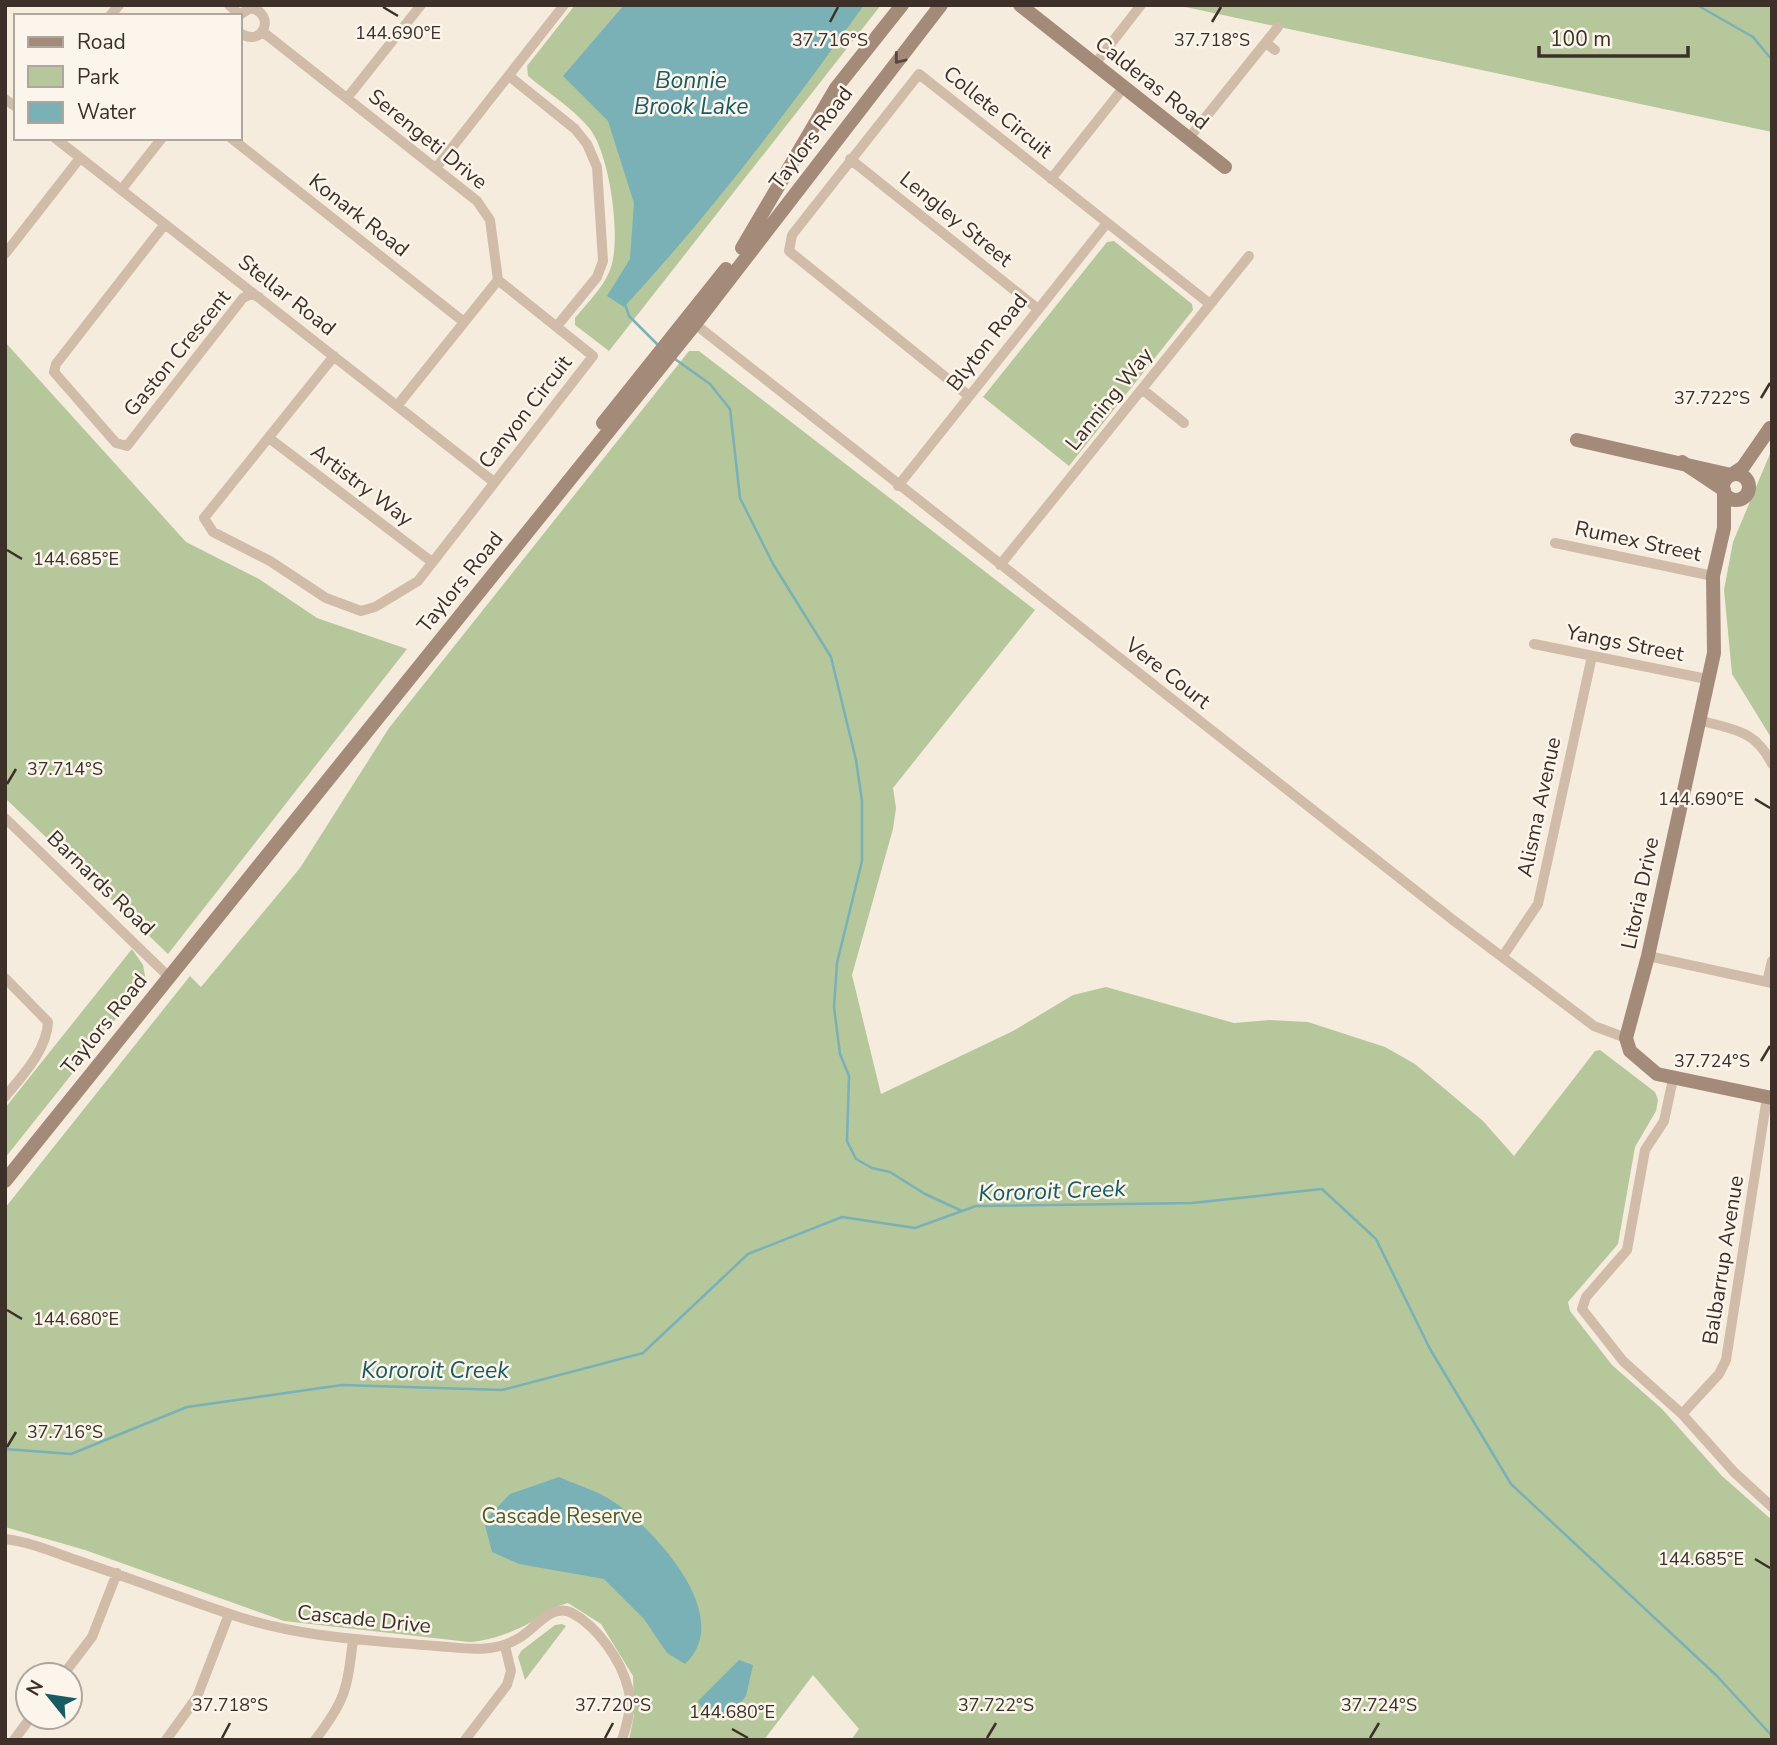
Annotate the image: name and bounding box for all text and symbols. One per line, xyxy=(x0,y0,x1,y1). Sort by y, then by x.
legend xyxy=(14,14,242,140)
scale bar xyxy=(1539,14,1688,58)
text: 144.690°E xyxy=(355,21,441,45)
text: 100 m xyxy=(1550,25,1611,53)
text: Road xyxy=(77,28,126,56)
text: 37.716°S xyxy=(792,28,868,52)
text: 37.718°S xyxy=(1174,28,1250,52)
street label: Calderas Road xyxy=(1089,30,1215,136)
one-way arrow xyxy=(894,51,907,63)
street label: Collete Circuit xyxy=(938,59,1059,165)
text: Park xyxy=(77,63,119,91)
water label: Bonnie Brook Lake xyxy=(634,65,748,122)
street label: Taylors Road xyxy=(763,81,859,195)
street label: Serengeti Drive xyxy=(363,82,493,196)
text: Water xyxy=(77,98,136,126)
street label: Lengley Street xyxy=(894,165,1019,274)
street label: Konark Road xyxy=(303,167,415,263)
street label: Stellar Road xyxy=(232,248,342,342)
street label: Gaston Crescent xyxy=(117,283,237,422)
street label: Blyton Road xyxy=(940,288,1034,396)
street label: Lanning Way xyxy=(1059,342,1159,456)
street label: Canyon Circuit xyxy=(472,349,578,474)
text: 37.722°S xyxy=(1674,386,1750,410)
street label: Artistry Way xyxy=(305,437,419,533)
street label: Rumex Street xyxy=(1572,514,1704,568)
street label: Taylors Road xyxy=(411,526,509,638)
text: 144.685°E xyxy=(33,547,119,571)
street label: Yangs Street xyxy=(1563,618,1687,668)
street label: Vere Court xyxy=(1119,630,1217,715)
street label: Alisma Avenue xyxy=(1510,734,1568,880)
text: 37.714°S xyxy=(27,757,103,781)
text: 144.690°E xyxy=(1658,787,1744,811)
street label: Barnards Road xyxy=(41,824,161,942)
street label: Litoria Drive xyxy=(1614,834,1666,952)
street label: Taylors Road xyxy=(55,968,153,1080)
text: 37.724°S xyxy=(1674,1049,1750,1073)
water label: Kororoit Creek xyxy=(978,1173,1127,1209)
street label: Balbarrup Avenue xyxy=(1696,1173,1750,1347)
text: 144.680°E xyxy=(33,1307,119,1331)
water label: Kororoit Creek xyxy=(361,1355,509,1386)
text: 37.716°S xyxy=(27,1420,103,1444)
park label: Cascade Reserve xyxy=(482,1502,642,1530)
text: 144.685°E xyxy=(1658,1547,1744,1571)
street label: Cascade Drive xyxy=(296,1598,432,1640)
north arrow xyxy=(14,1661,84,1731)
text: N xyxy=(20,1675,50,1701)
text: 37.718°S xyxy=(192,1693,268,1717)
text: 37.720°S xyxy=(575,1693,651,1717)
text: 37.722°S xyxy=(958,1693,1034,1717)
text: 37.724°S xyxy=(1341,1693,1417,1717)
text: 144.680°E xyxy=(689,1700,775,1724)

